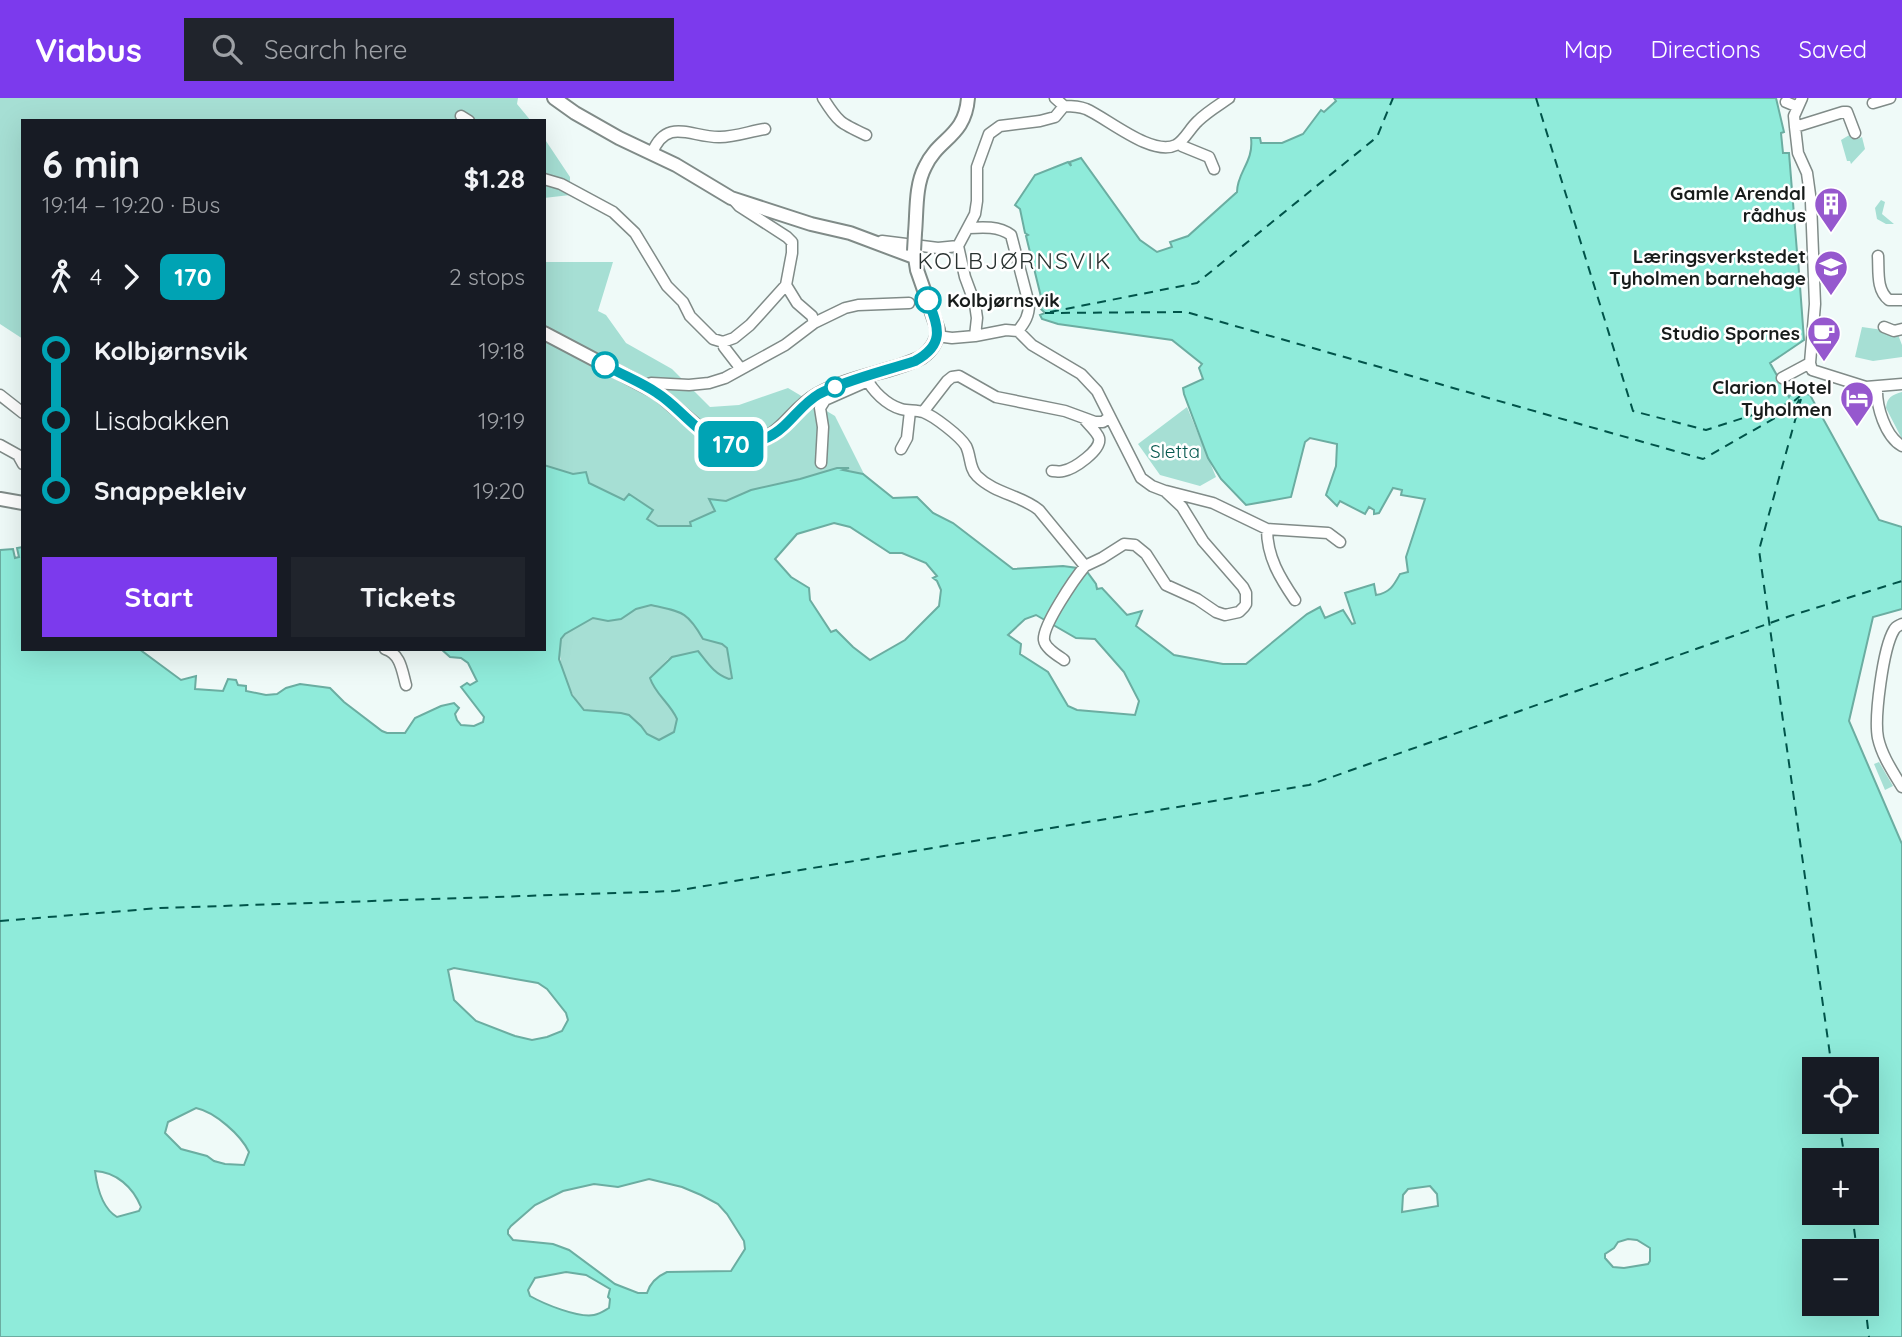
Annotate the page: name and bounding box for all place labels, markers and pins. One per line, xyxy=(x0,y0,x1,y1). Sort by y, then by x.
place label: Gamle Arendal rådhus xyxy=(1670,181,1806,227)
building icon: Gamle Arendal rådhus xyxy=(1812,185,1850,234)
place label: Læringsverkstedet Tyholmen barnehage xyxy=(1609,244,1806,290)
school or university icon: Læringsverkstedet Tyholmen barnehage xyxy=(1812,248,1850,297)
marker: Kolbjørnsvik xyxy=(915,287,941,313)
place label: Kolbjørnsvik xyxy=(947,288,1060,312)
cafe icon: Studio Spornes xyxy=(1805,314,1843,363)
place label: Studio Spornes xyxy=(1661,321,1800,345)
unlabelled marker xyxy=(592,352,618,378)
place label: Clarion Hotel Tyholmen xyxy=(1712,375,1832,421)
unlabelled marker xyxy=(825,377,845,397)
hotel icon: Clarion Hotel Tyholmen xyxy=(1838,379,1876,428)

